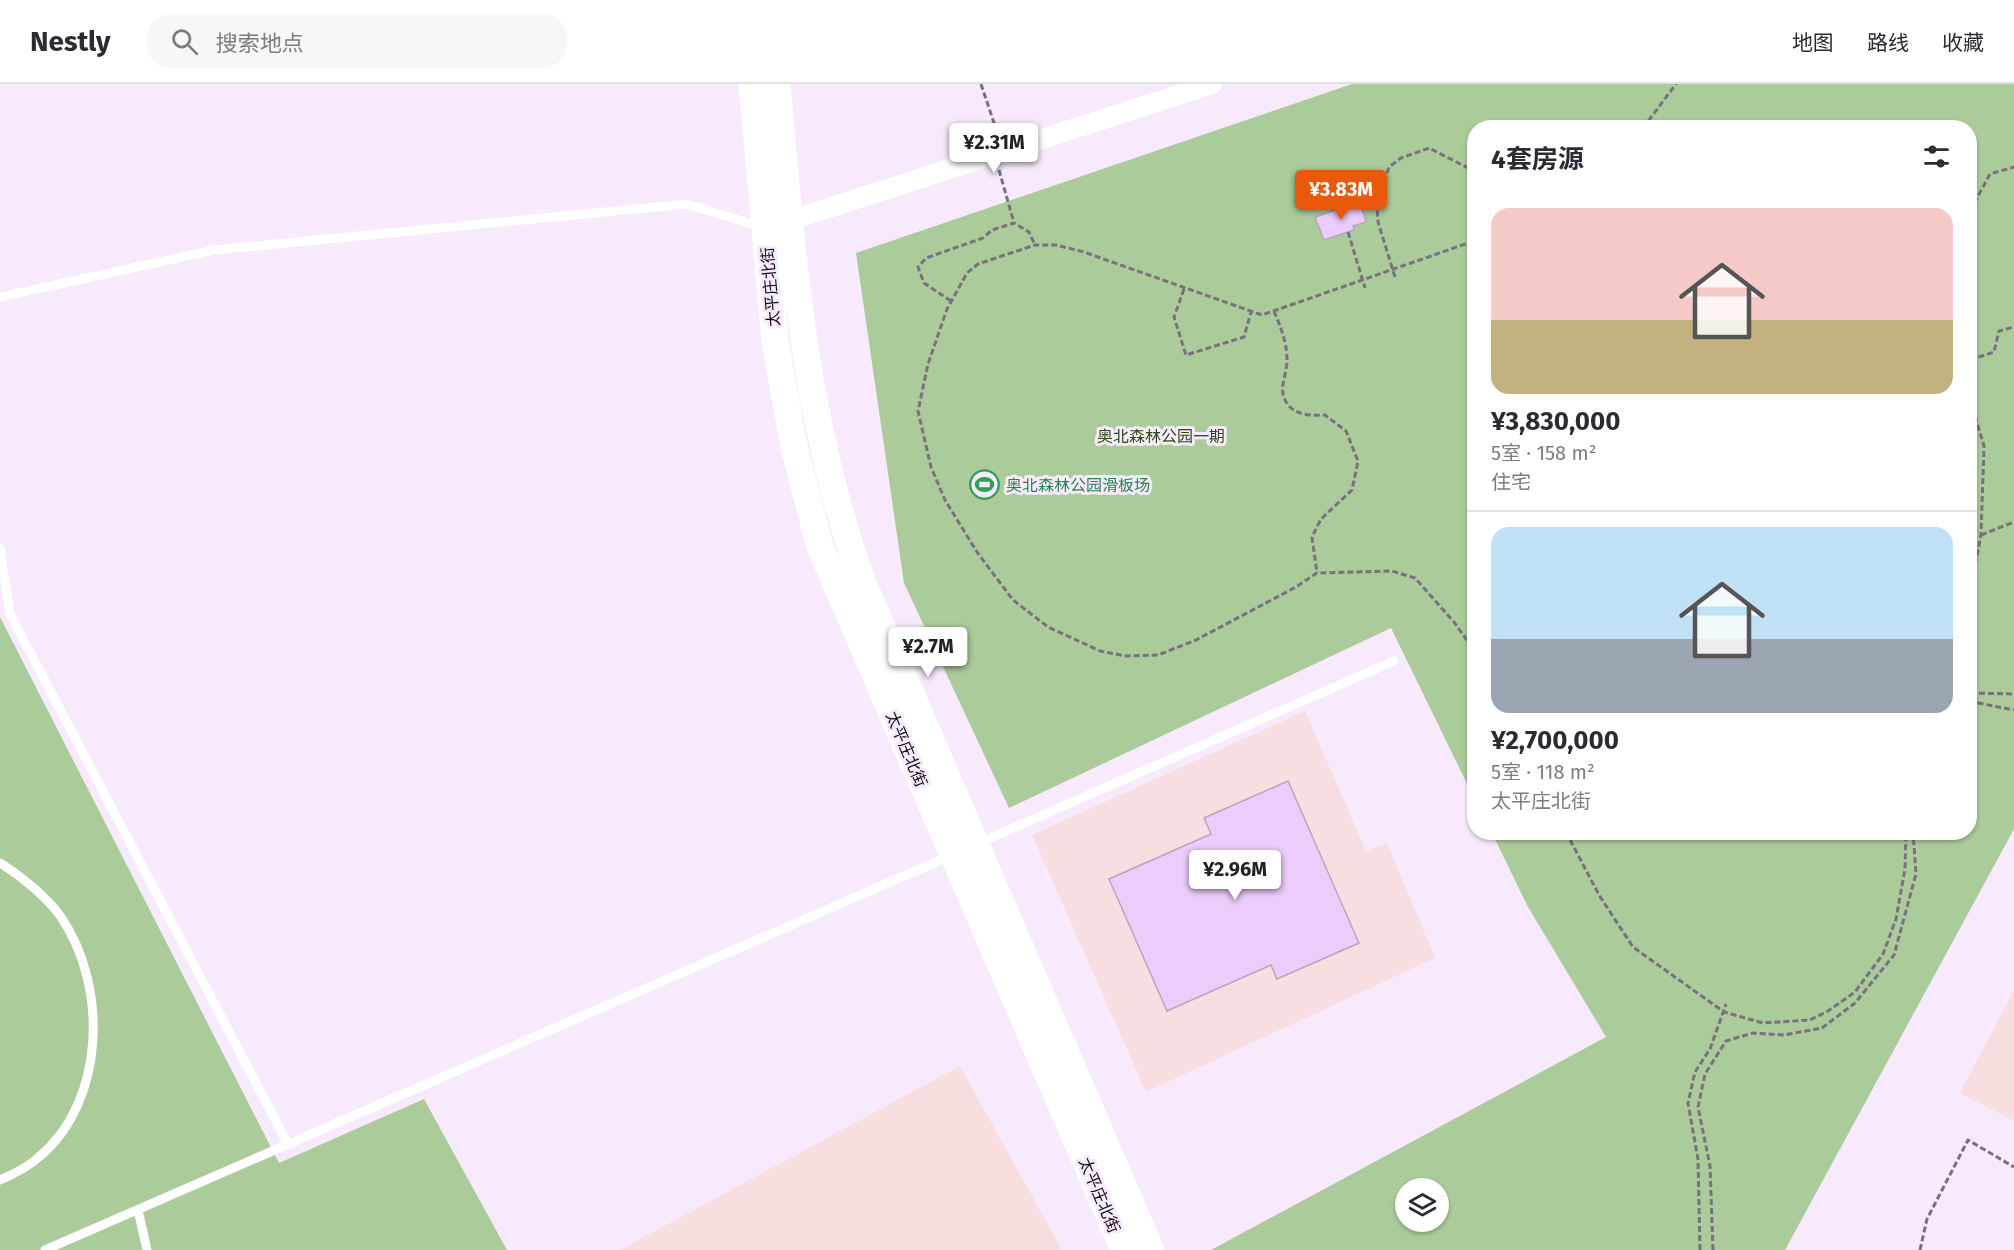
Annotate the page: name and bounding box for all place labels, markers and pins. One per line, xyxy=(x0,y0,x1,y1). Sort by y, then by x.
pin: ¥2.31M xyxy=(945,123,1043,174)
pin: ¥3.83M xyxy=(1292,170,1390,221)
sports icon: 奥北森林公园滑板场 xyxy=(969,469,1001,501)
place label: 奥北森林公园滑板场 xyxy=(1006,476,1150,495)
pin: ¥2.7M xyxy=(886,627,970,678)
pin: ¥2.96M xyxy=(1186,850,1284,901)

